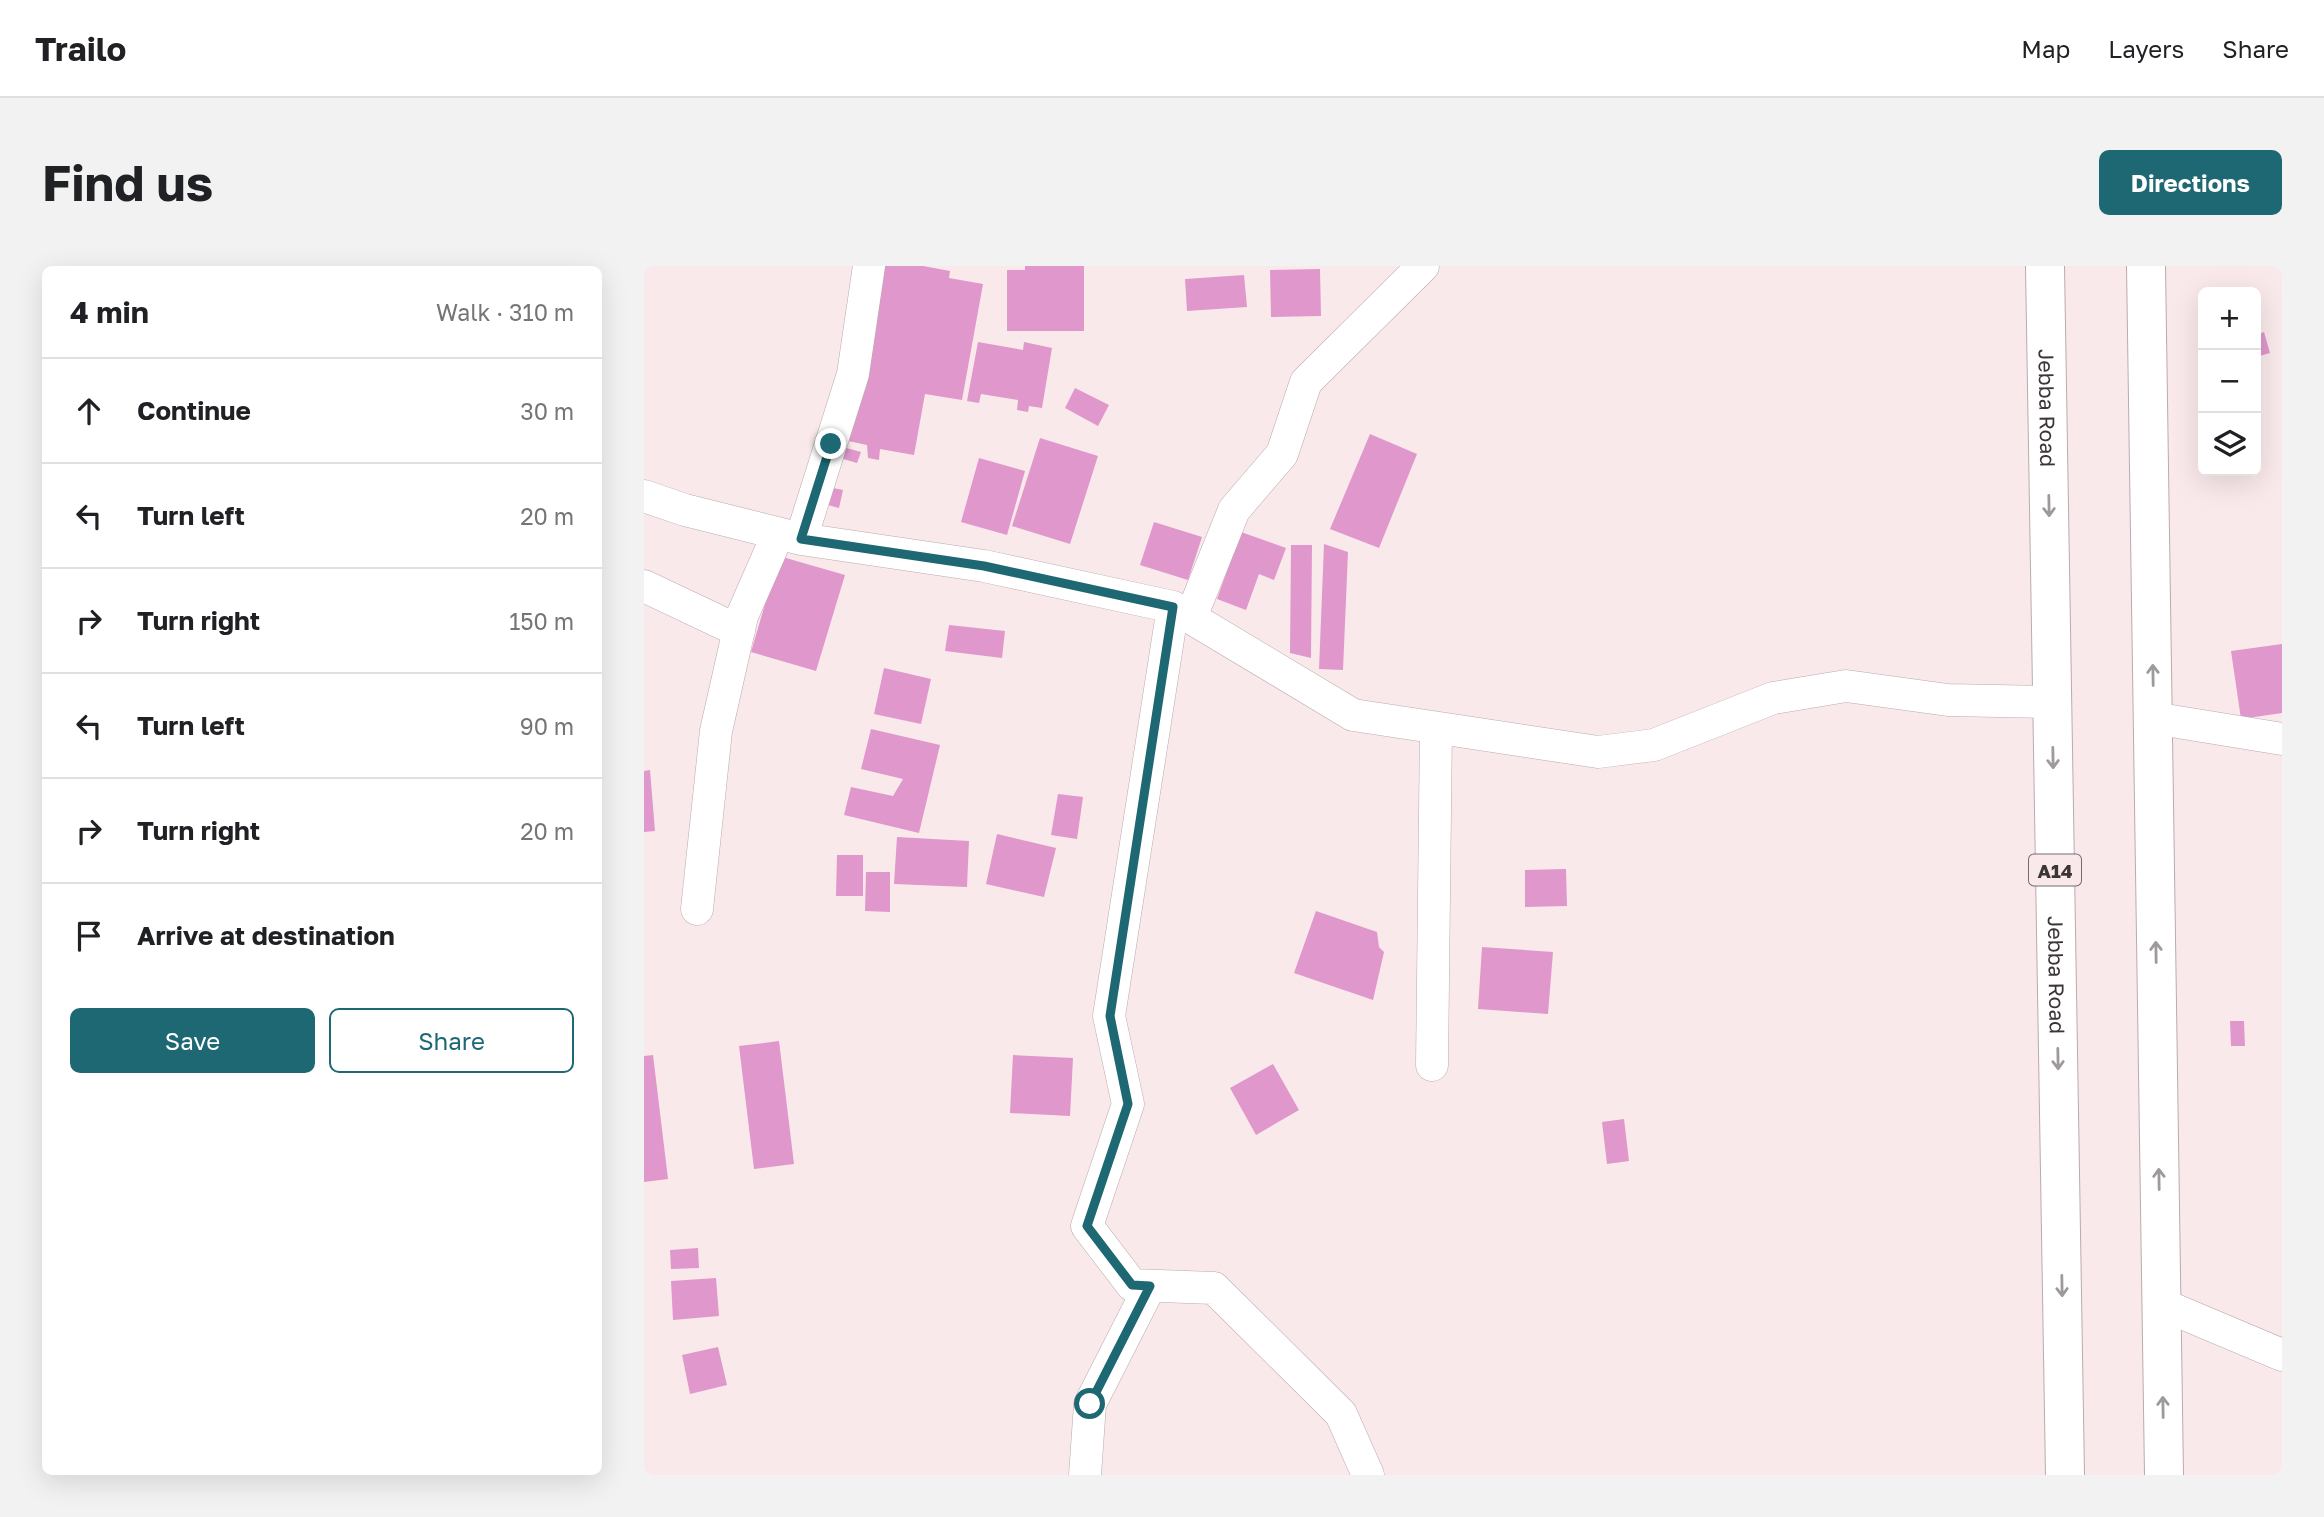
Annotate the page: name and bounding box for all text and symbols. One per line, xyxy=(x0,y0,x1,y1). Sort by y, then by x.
text: Trailo xyxy=(35,29,126,68)
text: Map xyxy=(2021,34,2070,63)
text: Layers xyxy=(2108,34,2184,63)
text: Share xyxy=(2222,34,2289,63)
button: Directions xyxy=(2099,150,2282,215)
text: Find us xyxy=(42,153,213,212)
map controls xyxy=(2198,287,2261,476)
button: + xyxy=(2198,287,2261,350)
text: 4 min xyxy=(70,294,149,330)
text: Walk · 310 m xyxy=(436,298,574,326)
street label: Jebba Road xyxy=(2033,349,2061,467)
button: − xyxy=(2198,350,2261,413)
icon: ahead xyxy=(70,392,108,430)
text: Continue xyxy=(137,395,251,426)
text: 30 m xyxy=(520,397,574,425)
button: layers xyxy=(2198,413,2261,476)
route end xyxy=(815,428,846,459)
one-way arrow xyxy=(2042,494,2056,517)
icon: left xyxy=(70,497,108,535)
text: Turn left xyxy=(137,500,245,531)
text: 20 m xyxy=(520,502,574,530)
icon: right xyxy=(70,602,108,640)
text: Turn right xyxy=(137,605,260,636)
text: 150 m xyxy=(509,607,574,635)
one-way arrow xyxy=(2146,664,2159,687)
icon: left xyxy=(70,707,108,745)
text: Turn left xyxy=(137,710,245,741)
text: 90 m xyxy=(520,712,574,740)
one-way arrow xyxy=(2046,746,2060,769)
icon: right xyxy=(70,812,108,850)
text: Turn right xyxy=(137,815,260,846)
text: 20 m xyxy=(520,817,574,845)
road number: A14 xyxy=(2029,855,2081,886)
street label: Jebba Road xyxy=(2043,916,2071,1034)
icon: arrive xyxy=(70,917,108,955)
text: Arrive at destination xyxy=(137,920,395,951)
one-way arrow xyxy=(2149,941,2163,964)
button: Save xyxy=(70,1008,315,1073)
button: Share xyxy=(329,1008,574,1073)
one-way arrow xyxy=(2052,1047,2065,1070)
one-way arrow xyxy=(2152,1168,2166,1191)
one-way arrow xyxy=(2055,1274,2069,1297)
route start xyxy=(1074,1388,1105,1419)
one-way arrow xyxy=(2156,1396,2169,1419)

